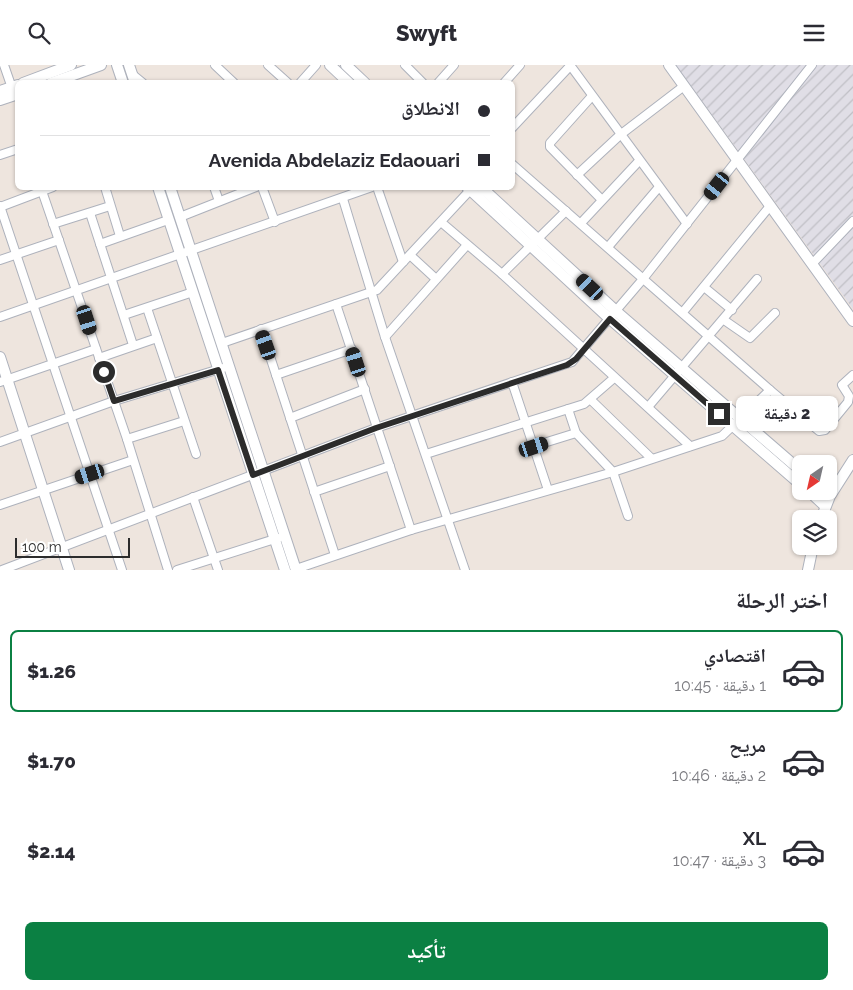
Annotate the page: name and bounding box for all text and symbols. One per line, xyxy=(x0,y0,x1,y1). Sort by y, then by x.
icon: search xyxy=(25,19,53,47)
icon: menu xyxy=(800,19,828,47)
text: Swyft xyxy=(396,20,457,46)
text: الانطلاق xyxy=(401,97,460,119)
text: Avenida Abdelaziz Edaouari xyxy=(209,149,460,171)
car xyxy=(701,170,732,202)
car xyxy=(573,271,606,303)
car xyxy=(75,303,98,337)
car xyxy=(254,328,277,362)
car xyxy=(344,345,367,379)
route start xyxy=(93,361,115,383)
callout: 2 دقيقة xyxy=(736,397,839,431)
route end xyxy=(708,403,730,425)
text: 2 دقيقة xyxy=(764,404,810,423)
car xyxy=(517,435,550,459)
north arrow xyxy=(792,455,838,500)
map controls xyxy=(792,455,837,555)
car xyxy=(73,462,106,486)
button: layers xyxy=(792,510,837,555)
scale bar xyxy=(15,535,130,558)
text: 100 m xyxy=(22,539,62,555)
text: اختر الرحلة xyxy=(736,587,828,613)
text: اقتصادي xyxy=(704,644,766,666)
icon: car xyxy=(781,649,826,694)
text: $1.26 xyxy=(27,660,76,682)
text: 1 دقيقة · 10:45 xyxy=(674,676,766,695)
text: مريح xyxy=(729,734,766,756)
icon: car xyxy=(781,739,826,784)
text: $1.70 xyxy=(27,750,76,772)
text: 2 دقيقة · 10:46 xyxy=(672,766,766,785)
text: XL xyxy=(743,827,766,849)
icon: car xyxy=(781,829,826,874)
text: $2.14 xyxy=(27,840,76,862)
text: 3 دقيقة · 10:47 xyxy=(673,851,766,870)
button: تأكيد xyxy=(25,922,828,980)

